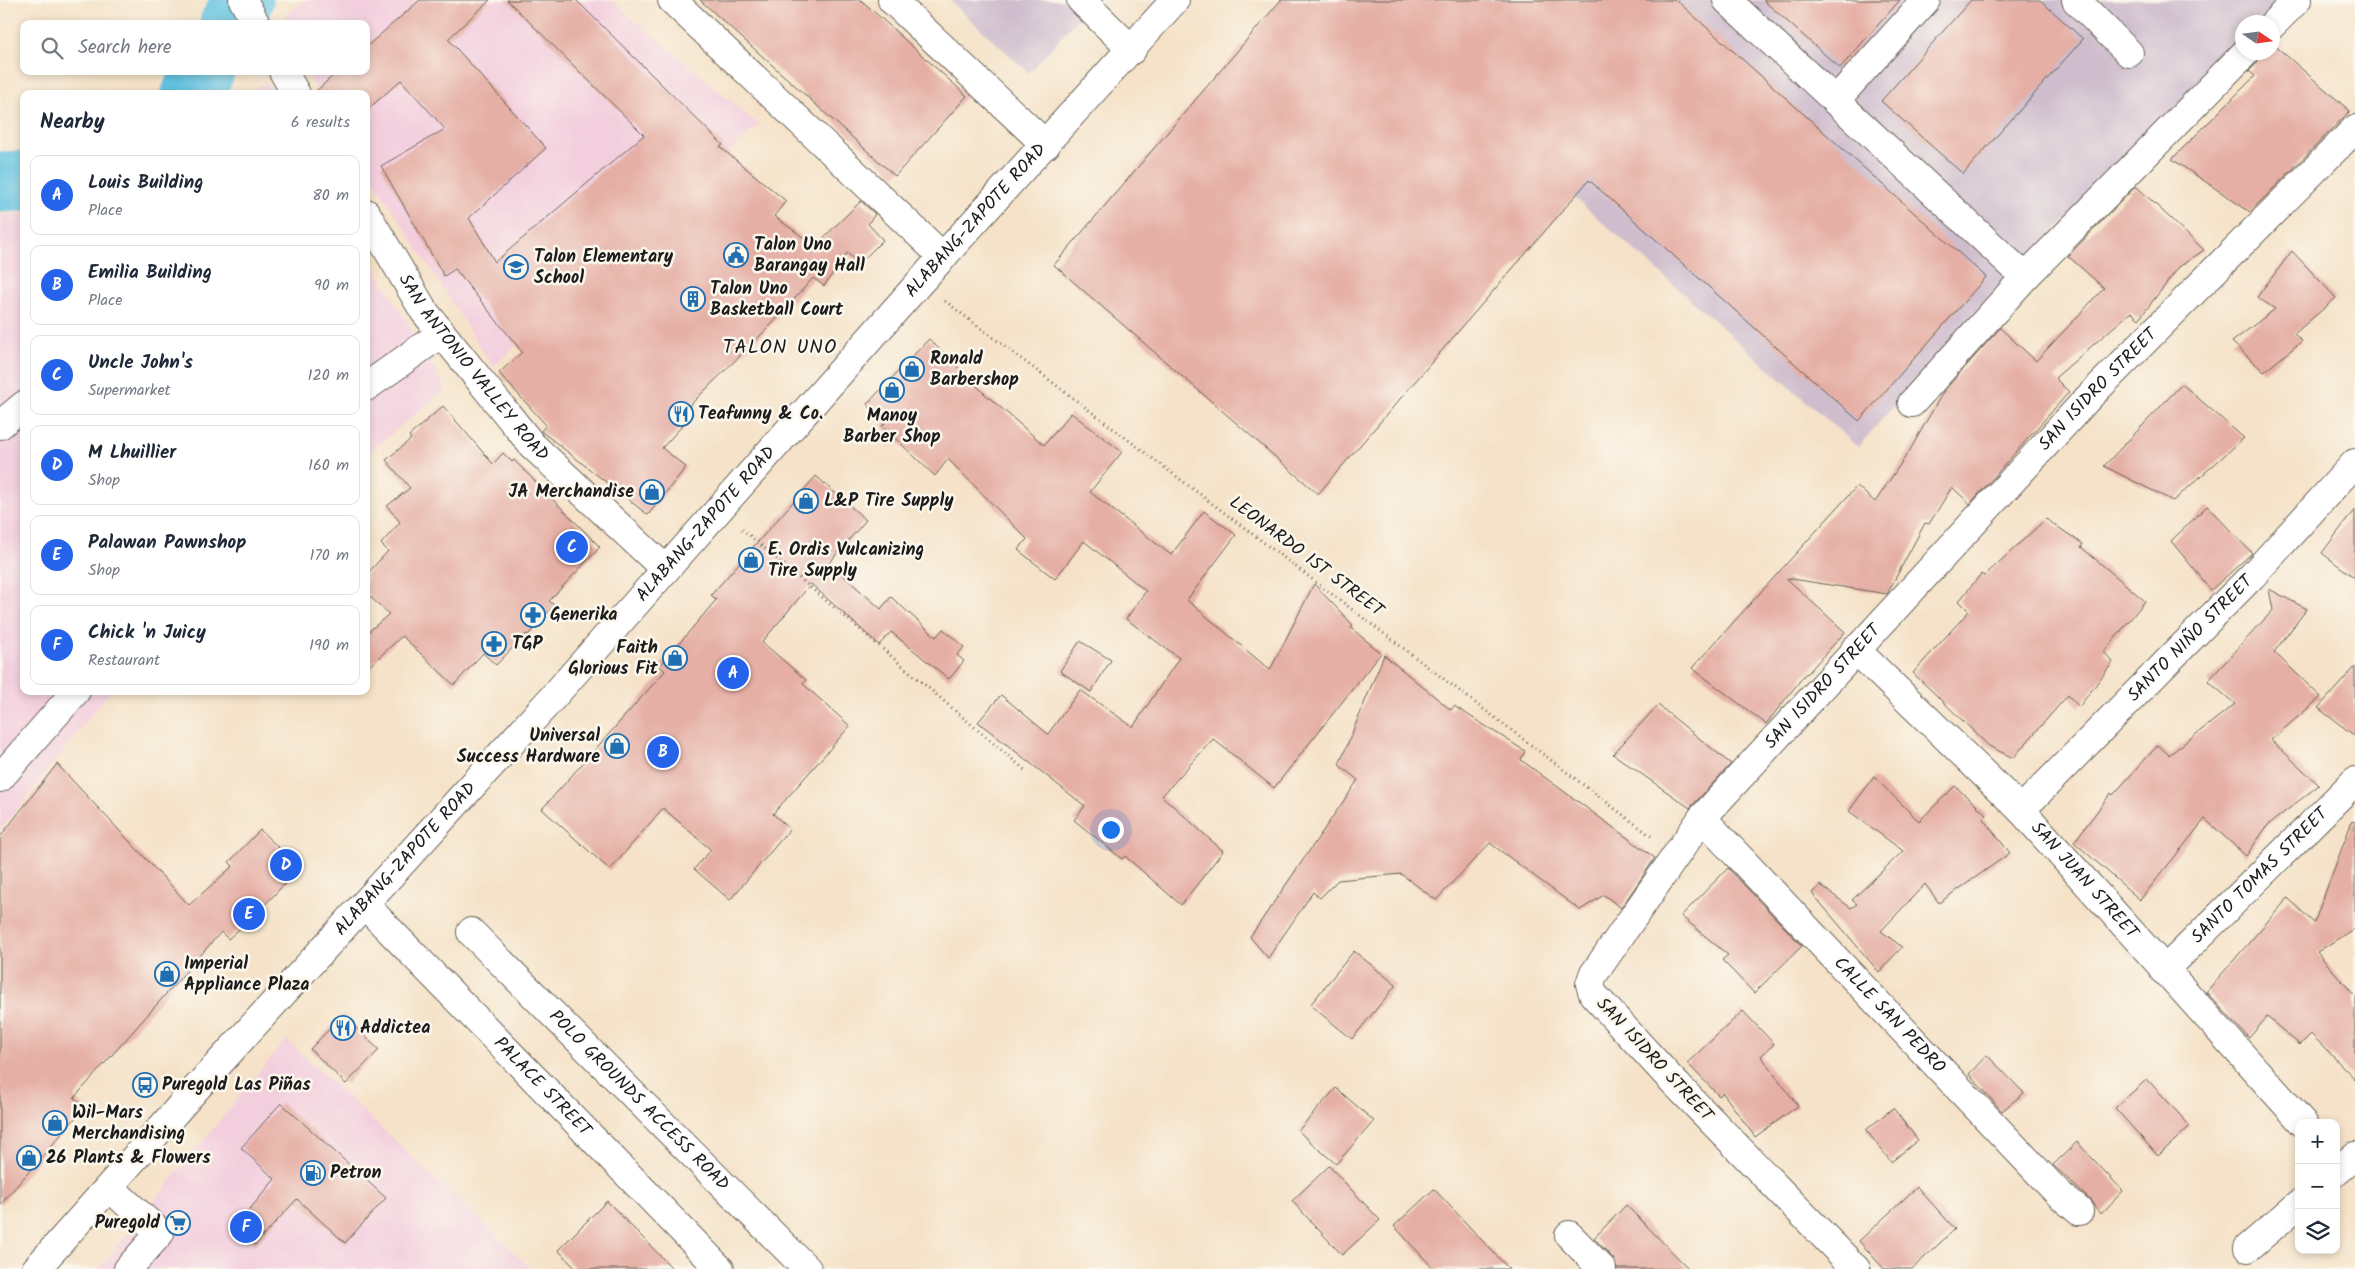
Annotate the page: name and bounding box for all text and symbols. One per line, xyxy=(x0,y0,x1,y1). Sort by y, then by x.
north arrow xyxy=(2235,15,2280,60)
search box xyxy=(20,20,370,75)
text: Search here xyxy=(78,33,172,63)
icon: search xyxy=(38,34,66,62)
text: Nearby xyxy=(40,106,105,139)
text: 6 results xyxy=(291,110,350,135)
street label: ALABANG-ZAPOTE ROAD xyxy=(898,136,1054,304)
text: Louis Building xyxy=(88,168,203,198)
text: A xyxy=(52,183,62,208)
text: 80 m xyxy=(312,183,349,208)
text: Place xyxy=(88,198,122,223)
place label: Talon Uno Barangay Hall xyxy=(754,231,865,281)
public building icon: Talon Uno Barangay Hall xyxy=(723,242,749,268)
place label: Talon Elementary School xyxy=(534,243,674,293)
school or university icon: Talon Elementary School xyxy=(503,254,529,280)
text: Emilia Building xyxy=(88,258,212,288)
street label: SAN ANTONIO VALLEY ROAD xyxy=(391,268,556,469)
text: B xyxy=(52,273,62,298)
text: 90 m xyxy=(314,273,349,298)
place label: Talon Uno Basketball Court xyxy=(710,275,844,325)
building icon: Talon Uno Basketball Court xyxy=(680,286,706,312)
text: Place xyxy=(88,288,122,313)
street label: SAN ISIDRO STREET xyxy=(2031,320,2165,458)
district label: TALON UNO xyxy=(723,332,837,364)
place label: Ronald Barbershop xyxy=(930,345,1019,395)
text: Uncle John's xyxy=(88,348,193,378)
shop icon: Ronald Barbershop xyxy=(899,356,925,382)
text: C xyxy=(52,363,62,388)
text: 120 m xyxy=(308,363,349,388)
shop icon: Manoy Barber Shop xyxy=(879,377,905,403)
text: Supermarket xyxy=(88,378,171,403)
place label: Teafunny & Co. xyxy=(698,400,823,429)
restaurant icon: Teafunny & Co. xyxy=(668,401,694,427)
place label: Manoy Barber Shop xyxy=(843,402,941,452)
text: M Lhuillier xyxy=(88,438,176,468)
street label: ALABANG-ZAPOTE ROAD xyxy=(629,439,783,609)
text: D xyxy=(52,453,62,478)
text: 160 m xyxy=(308,453,349,478)
text: Shop xyxy=(88,468,120,493)
place label: JA Merchandise xyxy=(508,478,634,507)
shop icon: JA Merchandise xyxy=(639,479,665,505)
place label: L&P Tire Supply xyxy=(824,487,954,516)
shop icon: L&P Tire Supply xyxy=(793,488,819,514)
street label: LEONARDO 1ST STREET xyxy=(1222,489,1391,626)
text: Palawan Pawnshop xyxy=(88,528,246,558)
pin: C xyxy=(556,528,588,566)
place label: E. Ordis Vulcanizing Tire Supply xyxy=(768,536,924,586)
text: E xyxy=(53,543,61,568)
text: 170 m xyxy=(309,543,349,568)
shop icon: E. Ordis Vulcanizing Tire Supply xyxy=(738,547,764,573)
text: Shop xyxy=(88,558,120,583)
street label: SANTO NIÑO STREET xyxy=(2121,567,2261,709)
place label: Generika xyxy=(550,601,618,630)
pharmacy icon: Generika xyxy=(520,602,546,628)
street label: SAN ISIDRO STREET xyxy=(1757,616,1889,756)
text: Chick 'n Juicy xyxy=(88,618,206,648)
place label: TGP xyxy=(512,630,544,659)
pharmacy icon: TGP xyxy=(481,631,507,657)
text: F xyxy=(53,633,61,658)
text: 190 m xyxy=(309,633,349,658)
place label: Faith Glorious Fit xyxy=(568,634,659,684)
shop icon: Faith Glorious Fit xyxy=(662,645,688,671)
text: Restaurant xyxy=(88,648,160,673)
pin: A xyxy=(717,654,749,692)
place label: Universal Success Hardware xyxy=(457,722,600,772)
shop icon: Universal Success Hardware xyxy=(604,733,630,759)
pin: B xyxy=(647,733,679,771)
street label: ALABANG-ZAPOTE ROAD xyxy=(327,775,484,943)
street label: SANTO TOMAS STREET xyxy=(2184,800,2336,951)
street label: SAN JUAN STREET xyxy=(2023,815,2146,947)
your location xyxy=(1098,817,1124,843)
pin: D xyxy=(270,846,302,884)
pin: E xyxy=(233,895,265,933)
place label: Imperial Appliance Plaza xyxy=(184,950,310,1000)
street label: CALLE SAN PEDRO xyxy=(1826,950,1952,1081)
shop icon: Imperial Appliance Plaza xyxy=(154,961,180,987)
street label: SAN ISIDRO STREET xyxy=(1588,991,1721,1130)
street label: POLO GROUNDS ACCESS ROAD xyxy=(542,1003,737,1198)
place label: Addictea xyxy=(360,1014,430,1043)
restaurant icon: Addictea xyxy=(330,1015,356,1041)
street label: PALACE STREET xyxy=(486,1030,599,1145)
place label: Puregold Las Piñas xyxy=(162,1071,311,1100)
bus stop icon: Puregold Las Piñas xyxy=(132,1072,158,1098)
place label: Wil-Mars Merchandising xyxy=(72,1099,185,1149)
shop icon: Wil-Mars Merchandising xyxy=(42,1110,68,1136)
map controls xyxy=(2295,1119,2340,1254)
button: + xyxy=(2295,1119,2340,1164)
place label: 26 Plants & Flowers xyxy=(46,1144,211,1173)
shop icon: 26 Plants & Flowers xyxy=(16,1145,42,1171)
place label: Petron xyxy=(330,1159,382,1188)
fuel station icon: Petron xyxy=(300,1160,326,1186)
button: − xyxy=(2295,1164,2340,1209)
pin: F xyxy=(230,1208,262,1246)
place label: Puregold xyxy=(95,1209,160,1238)
button: layers xyxy=(2295,1209,2340,1254)
supermarket icon: Puregold xyxy=(165,1210,191,1236)

